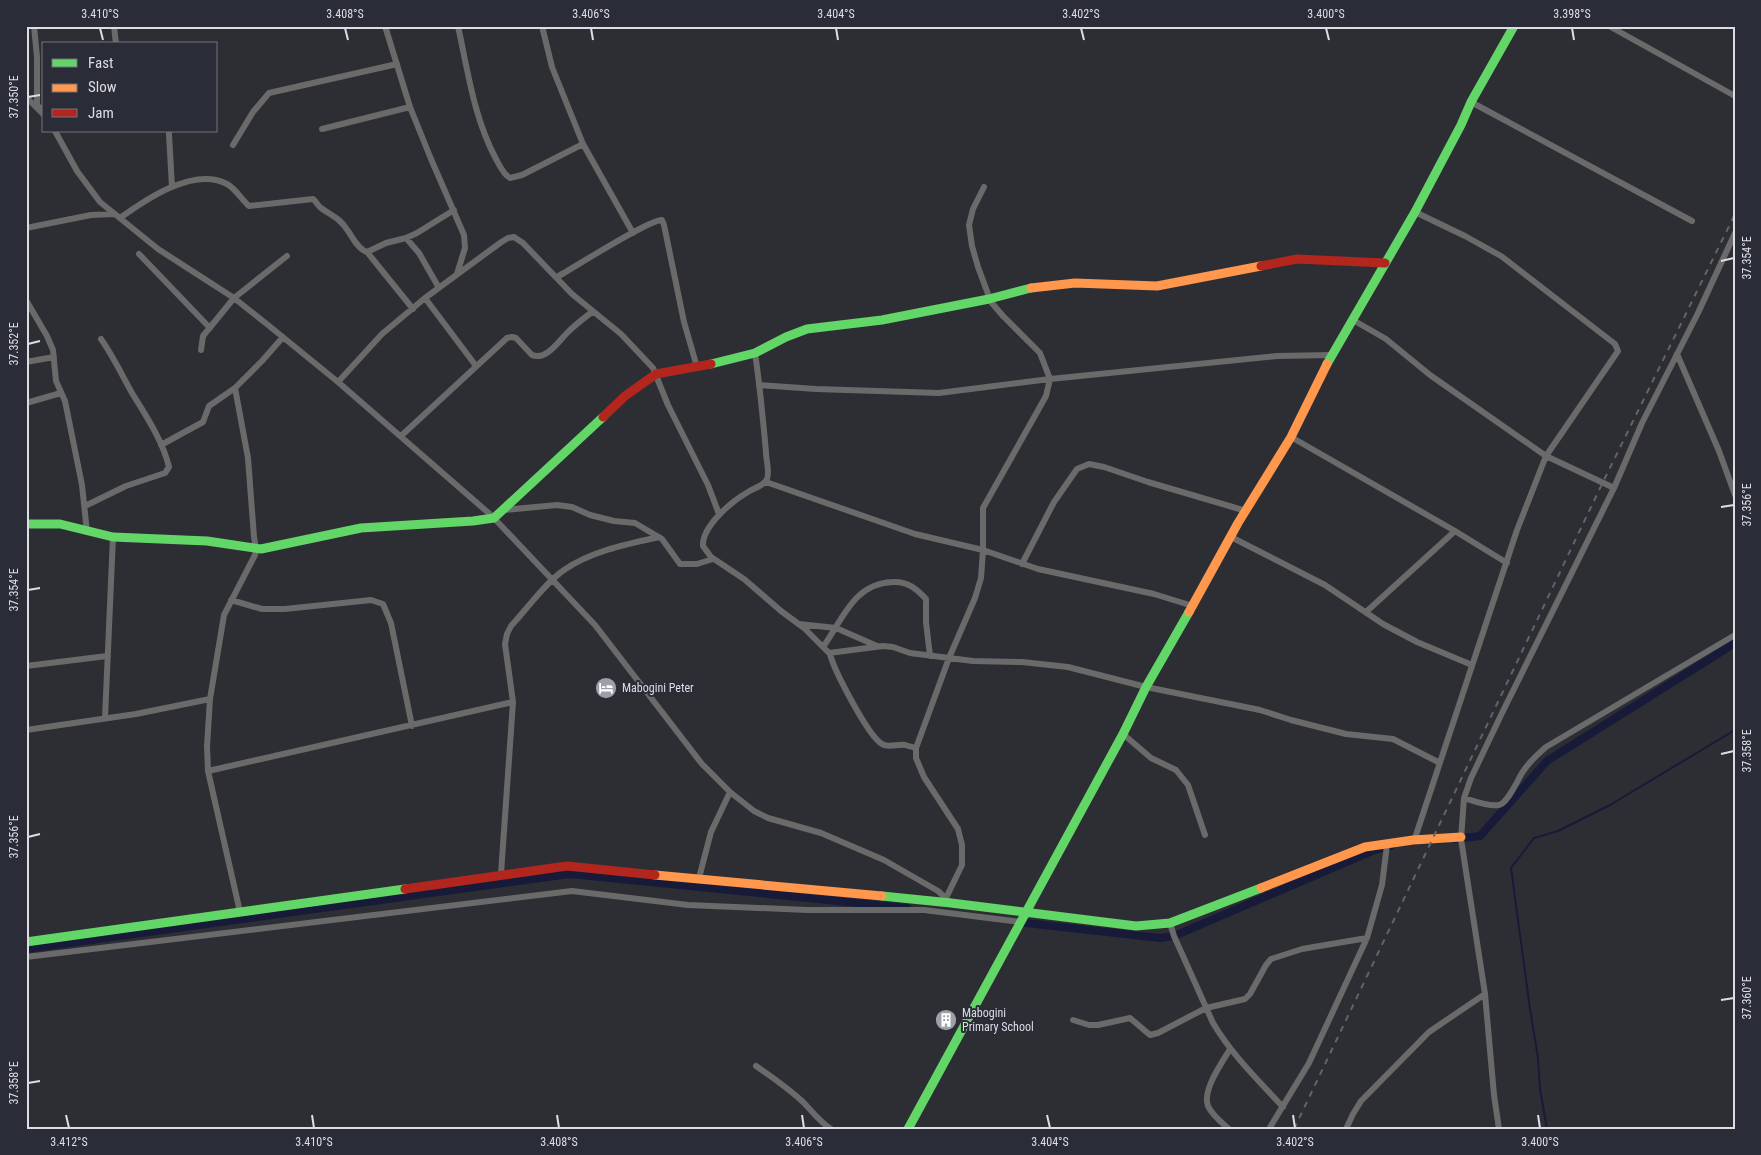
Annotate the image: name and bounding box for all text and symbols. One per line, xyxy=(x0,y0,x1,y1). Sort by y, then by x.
text: 3.410°S xyxy=(81,7,119,21)
text: 3.408°S xyxy=(326,7,364,21)
text: 3.406°S xyxy=(572,7,610,21)
text: 3.404°S xyxy=(817,7,855,21)
text: 3.402°S xyxy=(1062,7,1100,21)
text: 3.400°S xyxy=(1307,7,1345,21)
text: 3.398°S xyxy=(1553,7,1591,21)
legend xyxy=(42,42,218,132)
text: Fast xyxy=(88,54,113,72)
text: 37.350°E xyxy=(7,75,21,119)
text: Slow xyxy=(88,78,117,96)
text: Jam xyxy=(88,104,114,122)
text: 37.354°E xyxy=(1740,236,1754,280)
text: 37.352°E xyxy=(7,322,21,366)
text: 37.356°E xyxy=(1740,483,1754,527)
text: 37.354°E xyxy=(7,568,21,612)
hotel icon: Mabogini Peter xyxy=(594,676,618,700)
place label: Mabogini Peter xyxy=(622,681,694,695)
text: 37.358°E xyxy=(1740,729,1754,773)
text: 37.356°E xyxy=(7,815,21,859)
text: 37.360°E xyxy=(1740,976,1754,1020)
place label: Mabogini Primary School xyxy=(962,1006,1034,1034)
building icon: Mabogini Primary School xyxy=(934,1008,958,1032)
text: 37.358°E xyxy=(7,1061,21,1105)
text: 3.412°S xyxy=(50,1135,88,1149)
text: 3.410°S xyxy=(295,1135,333,1149)
text: 3.408°S xyxy=(540,1135,578,1149)
text: 3.406°S xyxy=(785,1135,823,1149)
text: 3.404°S xyxy=(1031,1135,1069,1149)
text: 3.402°S xyxy=(1276,1135,1314,1149)
text: 3.400°S xyxy=(1521,1135,1559,1149)

